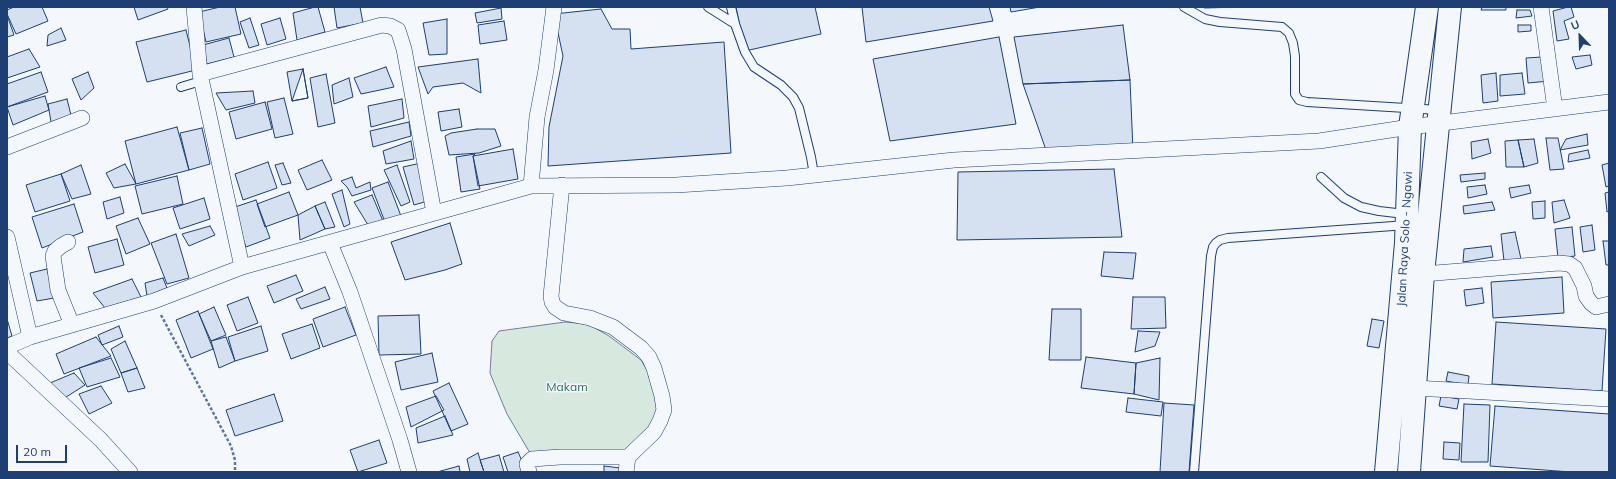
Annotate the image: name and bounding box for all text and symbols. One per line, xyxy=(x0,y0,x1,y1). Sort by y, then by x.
north arrow xyxy=(1560,16,1600,56)
text: U xyxy=(1569,17,1582,33)
street label: Jalan Raya Solo - Ngawi xyxy=(1394,171,1416,307)
park label: Makam xyxy=(546,380,588,394)
scale bar xyxy=(18,437,69,463)
text: 20 m xyxy=(23,444,51,459)

